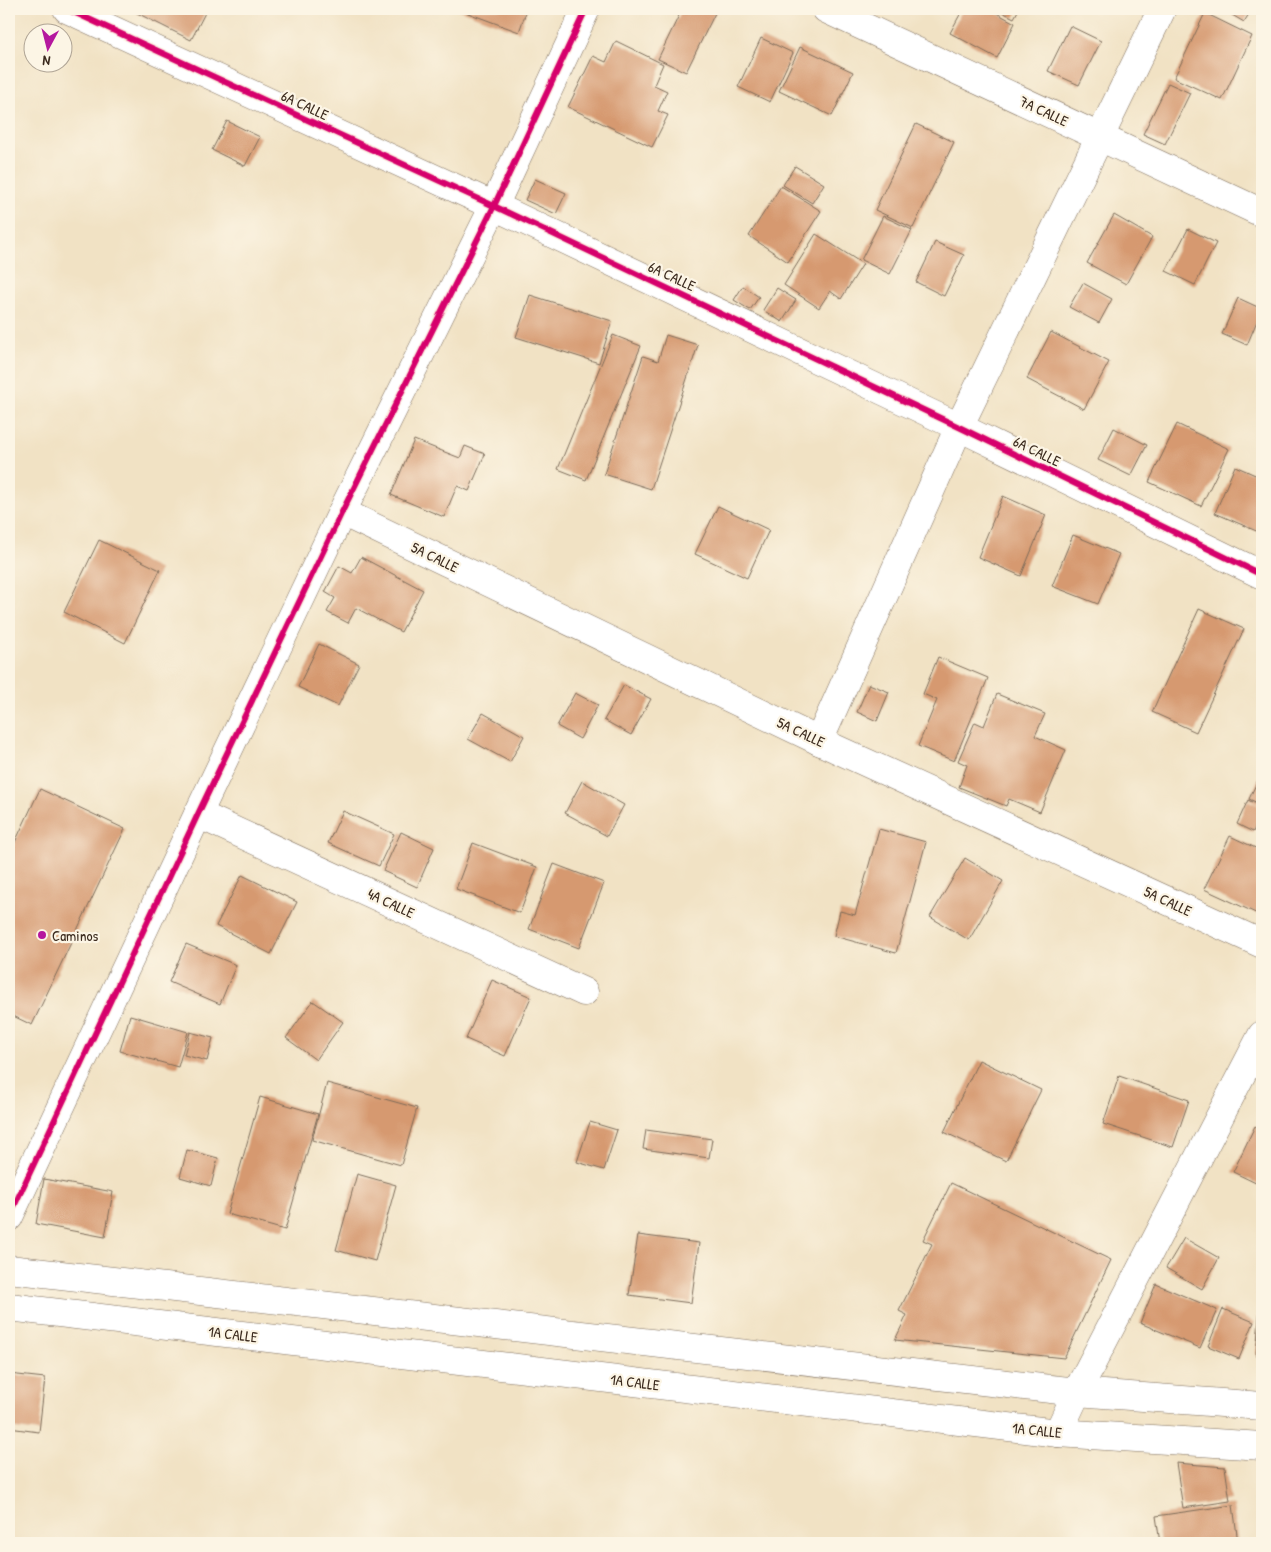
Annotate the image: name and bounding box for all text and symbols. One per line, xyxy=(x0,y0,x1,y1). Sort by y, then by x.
north arrow xyxy=(22,22,72,72)
text: N xyxy=(41,51,51,71)
street label: 6A CALLE xyxy=(278,85,332,125)
street label: 7A CALLE xyxy=(1016,91,1072,132)
street label: 6A CALLE xyxy=(645,256,699,296)
street label: 6A CALLE xyxy=(1010,431,1064,472)
street label: 5A CALLE xyxy=(408,537,463,578)
street label: 5A CALLE xyxy=(774,712,829,752)
street label: 5A CALLE xyxy=(1141,881,1196,921)
street label: 4A CALLE xyxy=(364,883,418,923)
place label: Caminos xyxy=(52,925,98,946)
marker: Caminos xyxy=(36,929,48,941)
street label: 1A CALLE xyxy=(207,1321,259,1347)
street label: 1A CALLE xyxy=(609,1369,661,1395)
street label: 1A CALLE xyxy=(1011,1417,1063,1443)

